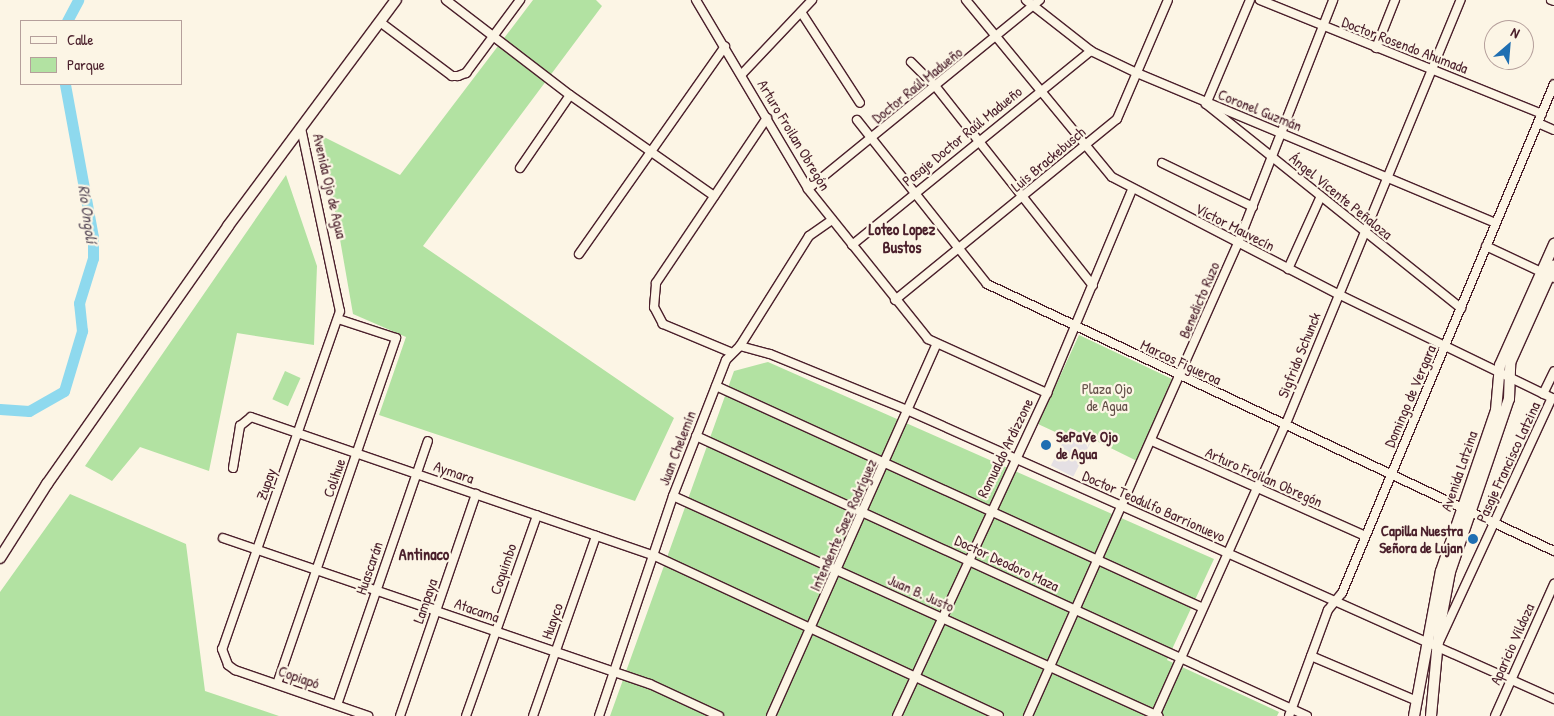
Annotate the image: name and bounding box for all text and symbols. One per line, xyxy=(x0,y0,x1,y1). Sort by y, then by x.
street label: Doctor Rosendo Ahumada xyxy=(1339,13,1471,77)
legend xyxy=(20,20,182,85)
north arrow xyxy=(1484,20,1534,70)
text: N xyxy=(1508,22,1523,42)
text: Calle xyxy=(67,29,94,50)
street label: Doctor Raúl Madueño xyxy=(868,43,966,127)
text: Parque xyxy=(67,54,105,75)
street label: Arturo Froilan Obregón xyxy=(754,76,834,194)
street label: Pasaje Doctor Raúl Madueño xyxy=(899,82,1025,190)
street label: Coronel Guzmán xyxy=(1215,85,1305,135)
street label: Luis Brackebusch xyxy=(1007,123,1089,195)
street label: Avenida Ojo de Agua xyxy=(309,132,351,240)
street label: Ángel Vicente Peñaloza xyxy=(1286,149,1396,243)
water label: Río Ongolí xyxy=(74,184,102,244)
street label: Víctor Mauvecín xyxy=(1192,199,1278,255)
district label: Loteo Lopez Bustos xyxy=(869,219,935,257)
street label: Benedicto Ruzo xyxy=(1175,259,1223,341)
street label: Sigfrido Schunck xyxy=(1274,310,1324,400)
street label: Marcos Figueroa xyxy=(1138,335,1224,389)
street label: Domingo de Vergara xyxy=(1380,342,1440,450)
park label: Plaza Ojo de Agua xyxy=(1082,379,1132,414)
street label: Romualdo Ardizzone xyxy=(973,395,1037,501)
street label: Pasaje Francisco Latzina xyxy=(1472,399,1544,525)
street label: Juan Chelemín xyxy=(655,408,699,488)
place label: SePaVe Ojo de Agua xyxy=(1056,427,1118,462)
street label: Avenida Latzina xyxy=(1437,429,1481,513)
marker: SePaVe Ojo de Agua xyxy=(1040,439,1052,451)
street label: Arturo Froilan Obregón xyxy=(1203,443,1325,511)
street label: Colihue xyxy=(319,456,349,500)
street label: Intendente Saez Rodríguez xyxy=(806,456,880,594)
street label: Aymara xyxy=(431,457,477,487)
street label: Zupay xyxy=(252,466,280,502)
street label: Doctor Teodulfo Barrionuevo xyxy=(1080,466,1228,546)
place label: Capilla Nuestra Señora de Lujan xyxy=(1379,521,1463,556)
street label: Doctor Deodoro Maza xyxy=(952,531,1062,595)
marker: Capilla Nuestra Señora de Lujan xyxy=(1467,533,1479,545)
street label: Huascarán xyxy=(352,539,386,597)
street label: Coquimbo xyxy=(486,541,520,597)
district label: Antinaco xyxy=(399,544,449,564)
street label: Juan B. Justo xyxy=(885,570,957,616)
street label: Lampaya xyxy=(409,576,441,626)
street label: Atacama xyxy=(452,594,502,626)
street label: Aparicio Vildoza xyxy=(1486,600,1538,688)
street label: Huayco xyxy=(537,601,567,641)
street label: Copiapó xyxy=(276,662,322,692)

